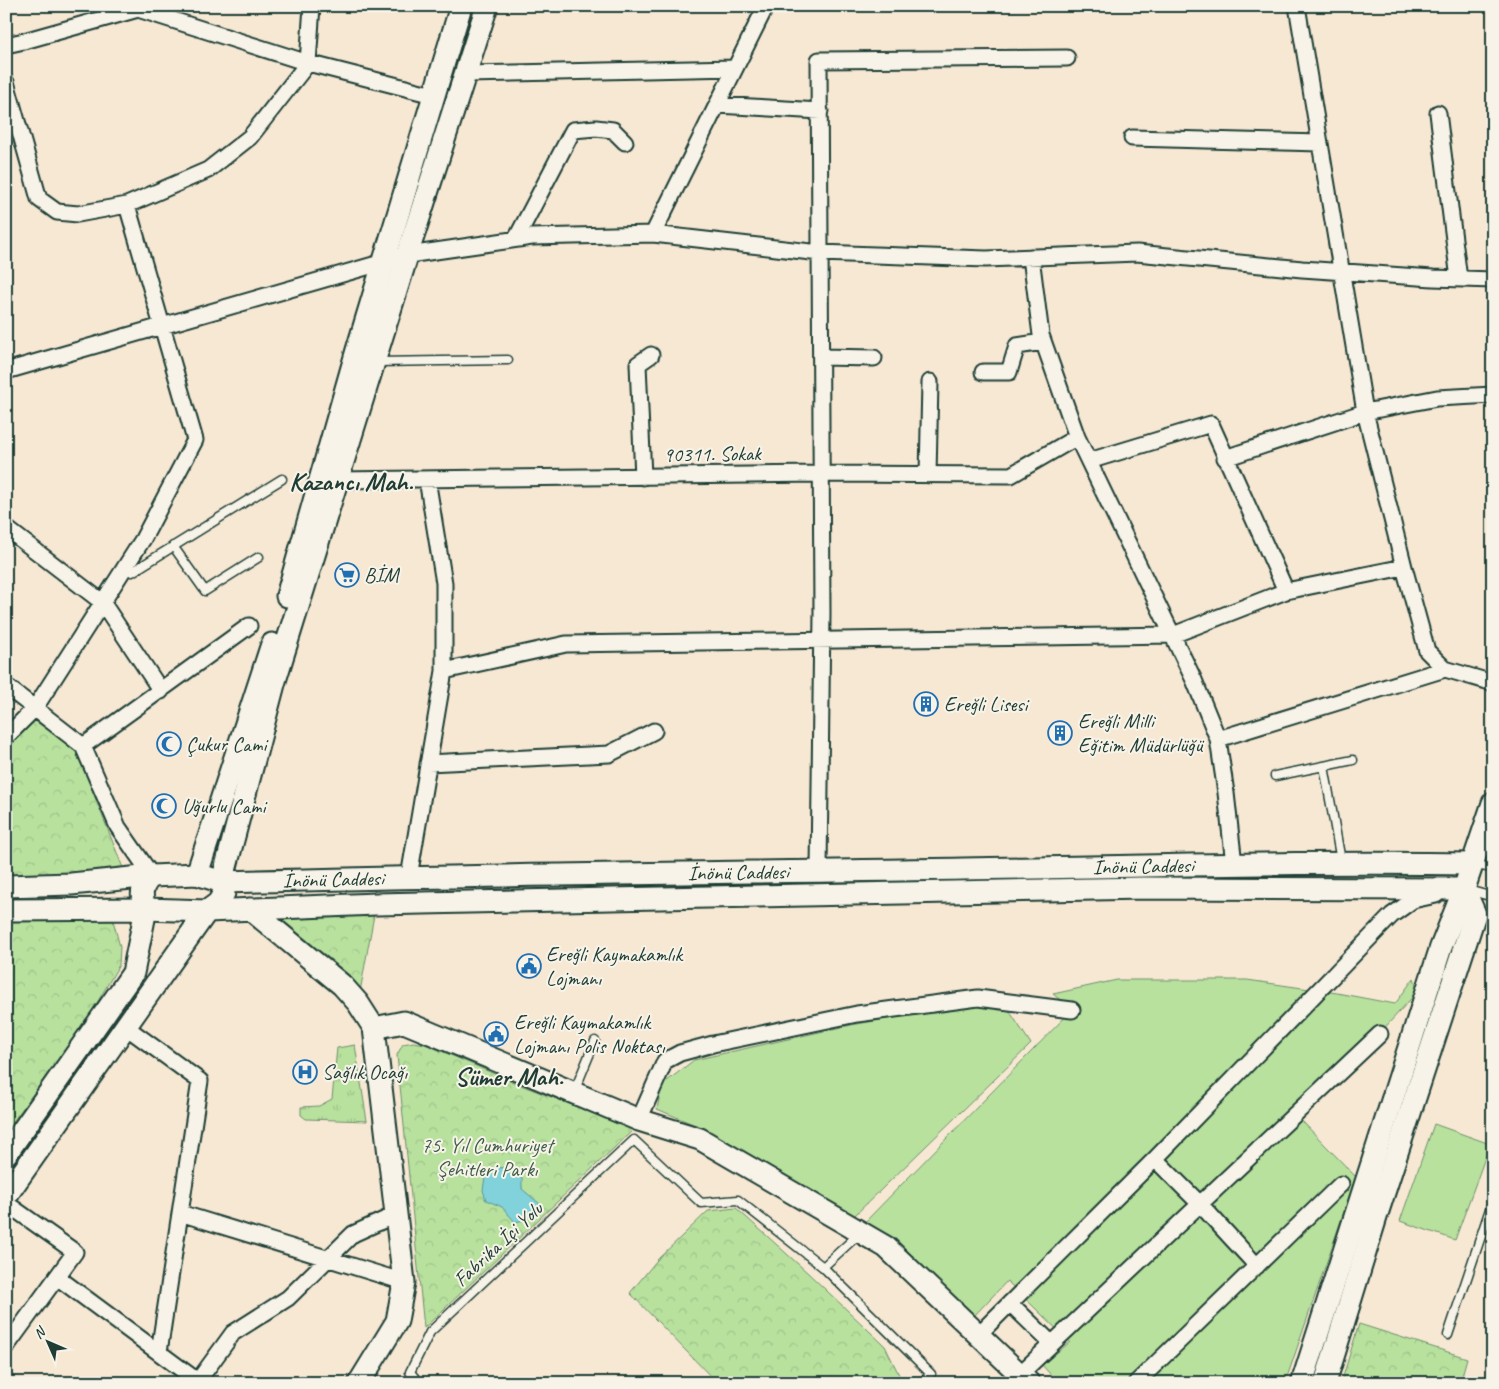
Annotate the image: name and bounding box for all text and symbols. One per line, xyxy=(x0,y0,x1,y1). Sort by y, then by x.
street label: 90311. Sokak xyxy=(663,440,762,468)
district label: Kazancı Mah. xyxy=(289,465,414,498)
supermarket icon: BİM xyxy=(334,562,360,588)
place label: BİM xyxy=(364,562,400,588)
building icon: Ereğli Lisesi xyxy=(913,691,939,717)
place label: Ereğli Lisesi xyxy=(944,691,1031,717)
place label: Ereğli Milli Eğitim Müdürlüğü xyxy=(1078,708,1205,758)
building icon: Ereğli Milli Eğitim Müdürlüğü xyxy=(1047,720,1073,746)
mosque icon: Çukur Cami xyxy=(156,731,182,757)
place label: Çukur Cami xyxy=(186,731,269,757)
mosque icon: Uğurlu Cami xyxy=(151,793,177,819)
place label: Uğurlu Cami xyxy=(182,793,269,819)
street label: İnönü Caddesi xyxy=(1092,852,1197,880)
street label: İnönü Caddesi xyxy=(687,859,792,886)
street label: İnönü Caddesi xyxy=(282,865,387,893)
place label: Ereğli Kaymakamlık Lojmanı xyxy=(546,941,684,991)
public building icon: Ereğli Kaymakamlık Lojmanı xyxy=(516,953,542,979)
place label: Ereğli Kaymakamlık Lojmanı Polis Noktası xyxy=(514,1009,666,1059)
public building icon: Ereğli Kaymakamlık Lojmanı Polis Noktası xyxy=(483,1021,509,1047)
hospital icon: Sağlık Ocağı xyxy=(292,1059,318,1085)
place label: Sağlık Ocağı xyxy=(322,1059,408,1085)
district label: Sümer Mah. xyxy=(455,1060,564,1093)
park label: 75. Yıl Cumhuriyet Şehitleri Parkı xyxy=(421,1132,556,1182)
street label: Fabrika İçi Yolu xyxy=(448,1195,549,1292)
north arrow xyxy=(22,1316,72,1366)
text: N xyxy=(30,1322,50,1342)

